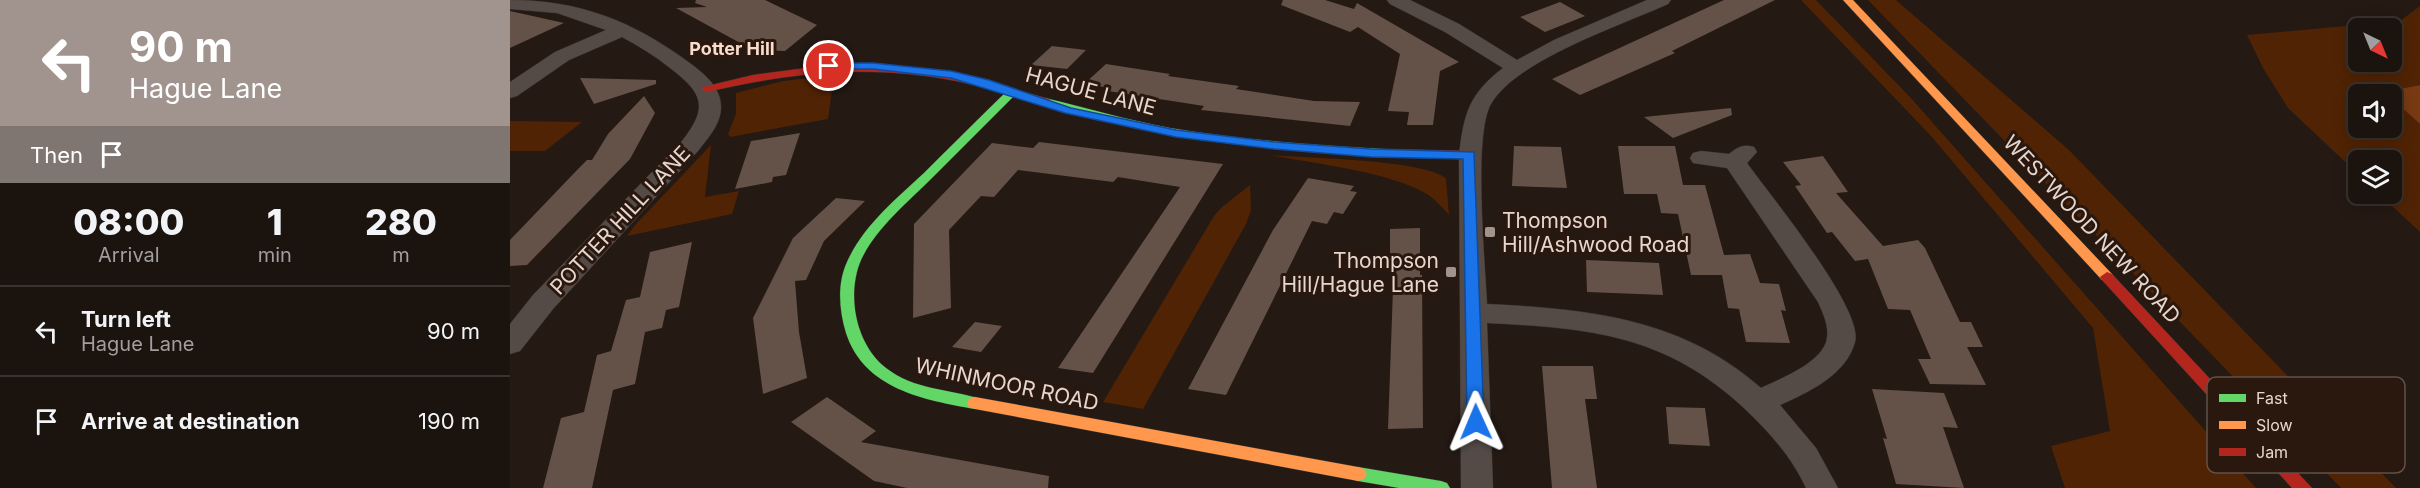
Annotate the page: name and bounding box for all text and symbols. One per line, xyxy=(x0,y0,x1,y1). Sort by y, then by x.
north arrow xyxy=(2348,18,2402,72)
map controls xyxy=(2348,18,2402,204)
text: 90 m xyxy=(129,21,233,72)
icon: left xyxy=(30,24,108,102)
district label: Potter Hill xyxy=(689,38,775,59)
pin xyxy=(803,40,854,91)
icon: arrive xyxy=(812,49,845,82)
street label: HAGUE LANE xyxy=(1023,62,1159,120)
text: Hague Lane xyxy=(129,72,282,105)
button: sound xyxy=(2348,84,2402,138)
street label: WESTWOOD NEW ROAD xyxy=(1998,130,2186,328)
icon: arrive xyxy=(95,138,128,171)
street label: POTTER HILL LANE xyxy=(545,141,695,299)
text: Then xyxy=(30,142,83,168)
button: layers xyxy=(2348,150,2402,204)
text: 08:00 xyxy=(73,200,185,244)
text: 1 xyxy=(267,200,283,244)
text: 280 xyxy=(365,200,437,244)
place label: Thompson Hill/Ashwood Road xyxy=(1502,208,1689,257)
marker: Thompson Hill/Ashwood Road xyxy=(1483,225,1497,239)
text: Arrival xyxy=(98,243,160,267)
text: min xyxy=(258,243,292,267)
text: m xyxy=(392,243,410,267)
place label: Thompson Hill/Hague Lane xyxy=(1281,248,1439,297)
marker: Thompson Hill/Hague Lane xyxy=(1444,265,1458,279)
text: Turn left xyxy=(81,306,171,332)
icon: left xyxy=(30,315,63,348)
text: 90 m xyxy=(427,318,480,344)
text: Hague Lane xyxy=(81,332,195,356)
street label: WHINMOOR ROAD xyxy=(913,352,1101,416)
legend xyxy=(2207,377,2405,473)
text: Fast xyxy=(2256,388,2288,408)
position arrow xyxy=(1444,390,1508,454)
icon: arrive xyxy=(30,405,63,438)
text: Arrive at destination xyxy=(81,408,300,434)
text: 190 m xyxy=(418,408,480,434)
text: Slow xyxy=(2256,415,2293,435)
text: Jam xyxy=(2256,442,2288,462)

